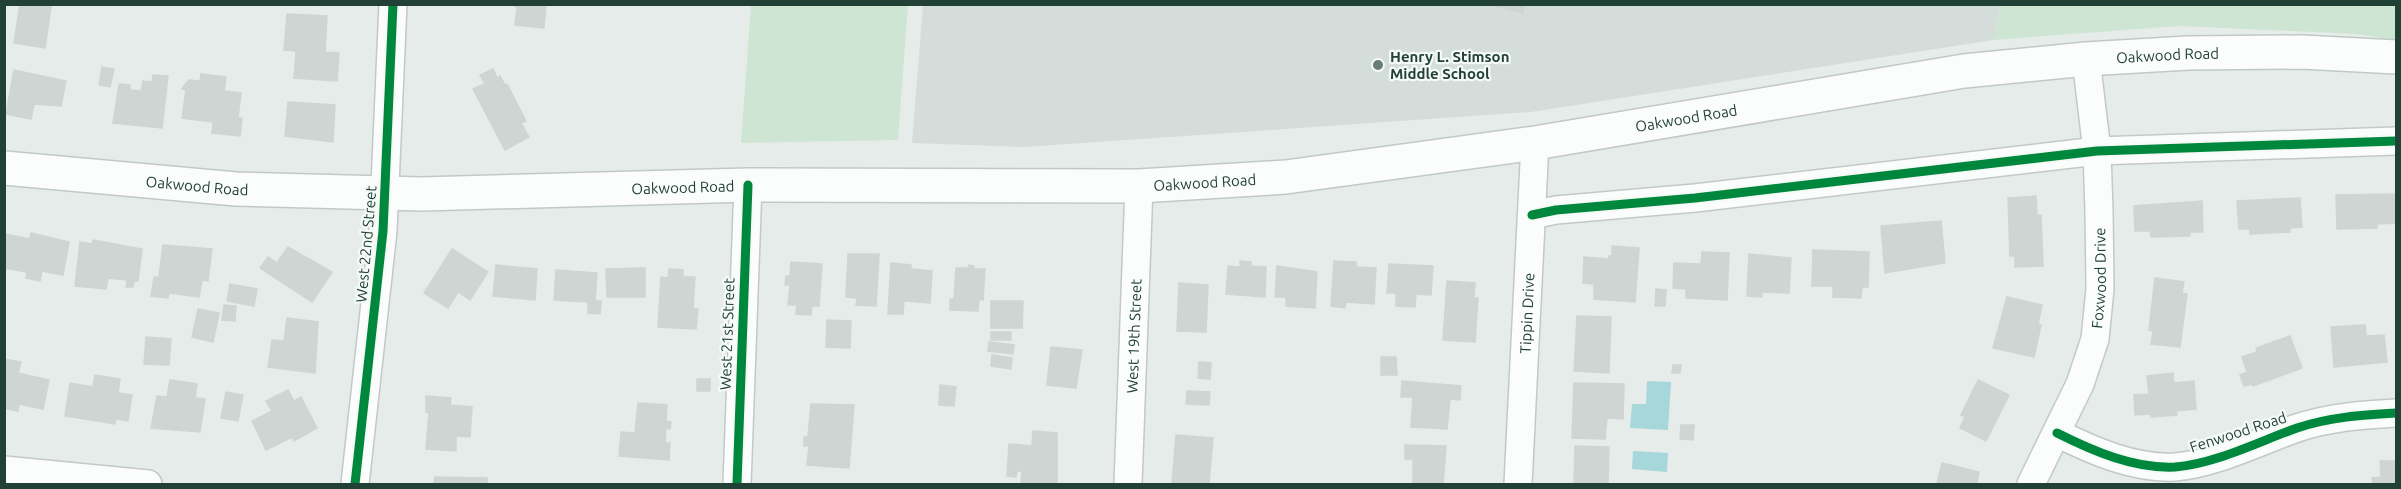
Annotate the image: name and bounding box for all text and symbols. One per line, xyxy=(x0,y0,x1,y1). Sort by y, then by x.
street label: Oakwood Road xyxy=(2116,44,2219,66)
place label: Henry L. Stimson Middle School xyxy=(1390,48,1509,82)
marker: Henry L. Stimson Middle School xyxy=(1371,58,1385,72)
street label: Oakwood Road xyxy=(1634,101,1738,135)
street label: Oakwood Road xyxy=(1153,170,1257,194)
street label: Oakwood Road xyxy=(145,172,249,198)
street label: Oakwood Road xyxy=(631,177,735,197)
street label: West 22nd Street xyxy=(352,185,380,303)
street label: Foxwood Drive xyxy=(2088,227,2109,329)
street label: Tippin Drive xyxy=(1516,272,1537,354)
street label: West 21st Street xyxy=(717,277,737,390)
street label: West 19th Street xyxy=(1123,278,1144,394)
street label: Fenwood Road xyxy=(2188,408,2288,456)

